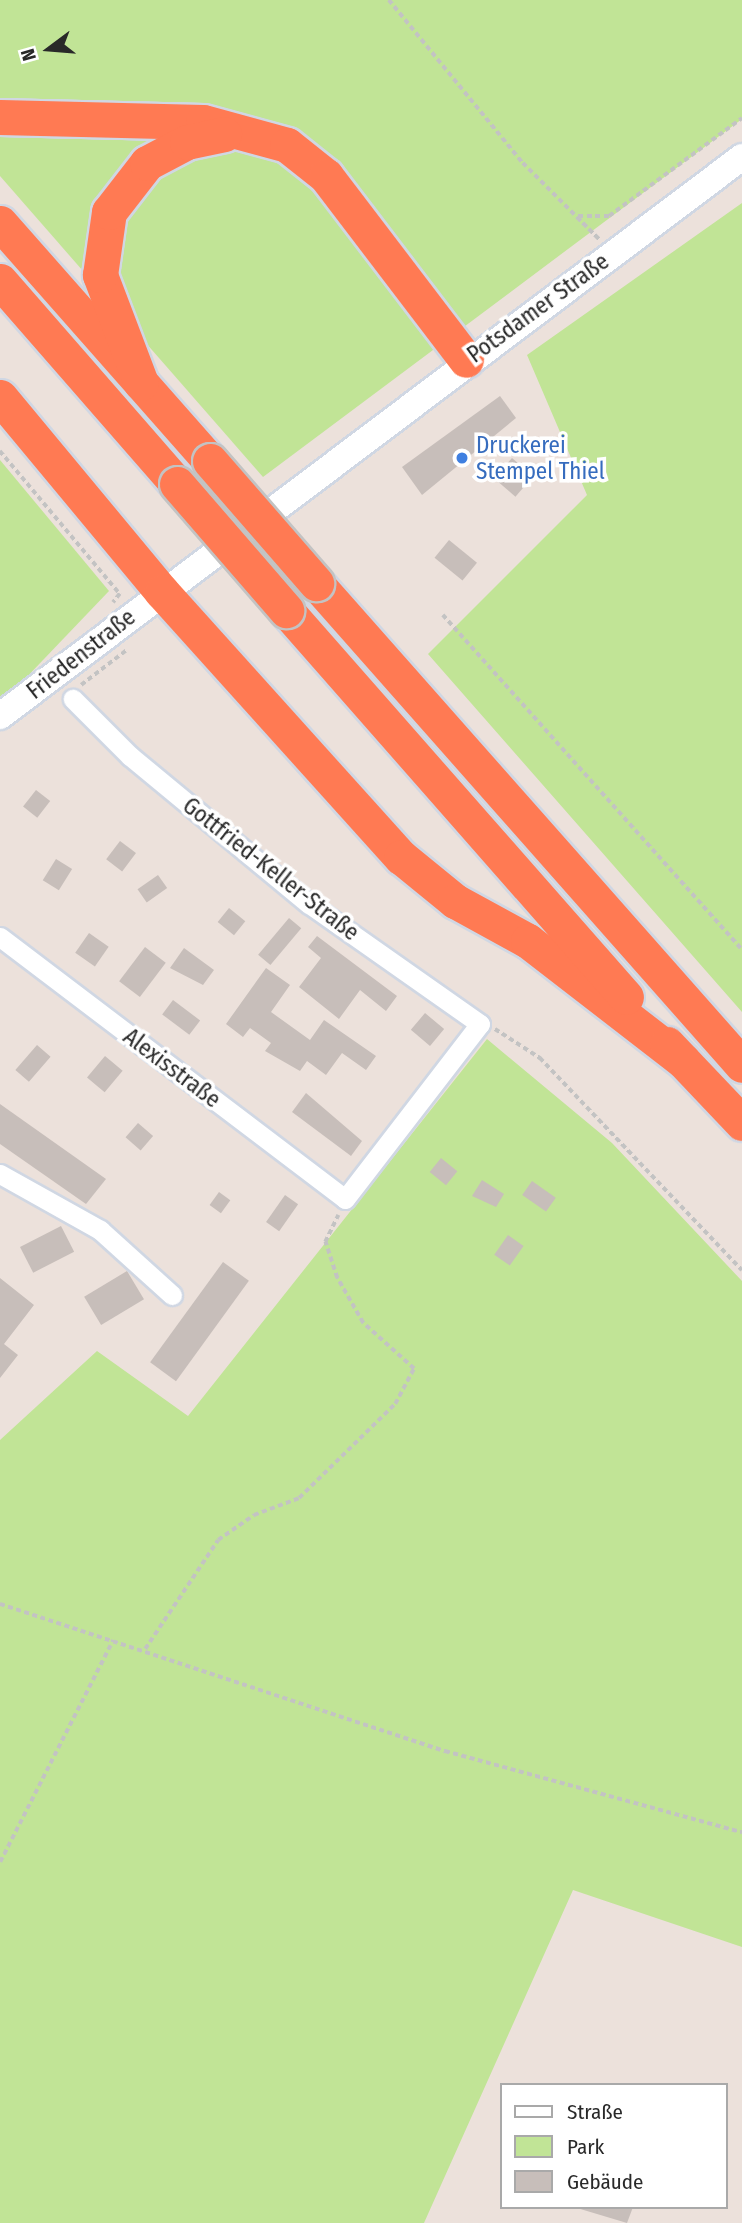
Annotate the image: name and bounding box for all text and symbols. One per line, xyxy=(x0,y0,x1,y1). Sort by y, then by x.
north arrow xyxy=(14,14,84,84)
text: N xyxy=(16,46,41,64)
street label: Potsdamer Straße xyxy=(462,247,614,369)
place label: Druckerei Stempel Thiel xyxy=(476,431,605,485)
marker: Druckerei Stempel Thiel xyxy=(454,450,470,466)
street label: Friedenstraße xyxy=(21,603,141,705)
street label: Gottfried-Keller-Straße xyxy=(177,792,365,946)
street label: Alexisstraße xyxy=(118,1023,226,1113)
legend xyxy=(500,2083,728,2209)
text: Straße xyxy=(567,2099,623,2125)
text: Park xyxy=(567,2134,604,2160)
text: Gebäude xyxy=(567,2169,643,2195)

